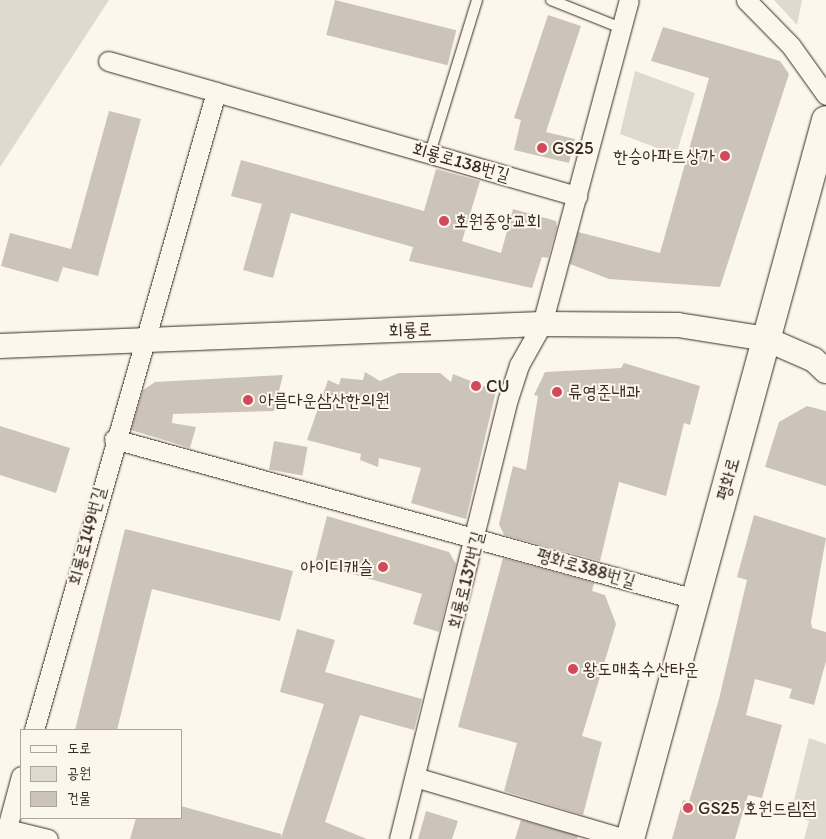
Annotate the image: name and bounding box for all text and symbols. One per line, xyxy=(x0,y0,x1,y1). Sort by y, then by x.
place label: GS25 xyxy=(552,137,593,159)
street label: 회룡로138번길 xyxy=(410,138,512,186)
marker: GS25 xyxy=(536,142,548,154)
place label: 한승아파트상가 xyxy=(614,145,715,167)
marker: 한승아파트상가 xyxy=(719,150,731,162)
place label: 호원중앙교회 xyxy=(454,210,541,232)
marker: 호원중앙교회 xyxy=(438,215,450,227)
street label: 회룡로 xyxy=(388,318,432,342)
place label: CU xyxy=(486,375,510,397)
marker: CU xyxy=(470,380,482,392)
place label: 류영준내과 xyxy=(568,381,640,403)
marker: 류영준내과 xyxy=(550,385,564,399)
place label: 아름다운삼산한의원 xyxy=(259,389,389,411)
marker: 아름다운삼산한의원 xyxy=(241,393,255,407)
street label: 평화로 xyxy=(712,455,744,503)
street label: 회룡로149번길 xyxy=(63,484,111,588)
street label: 회룡로137번길 xyxy=(443,529,489,631)
street label: 평화로388번길 xyxy=(534,544,638,592)
place label: 아이디캐슬 xyxy=(301,556,373,578)
marker: 아이디캐슬 xyxy=(377,561,389,573)
place label: 왕도매축수산타운 xyxy=(583,658,699,680)
marker: 왕도매축수산타운 xyxy=(567,663,579,675)
legend xyxy=(20,729,182,819)
text: 도로 xyxy=(67,739,91,757)
text: 공원 xyxy=(67,764,91,782)
text: 건물 xyxy=(67,789,91,807)
place label: GS25 호원드림점 xyxy=(698,797,816,819)
marker: GS25 호원드림점 xyxy=(682,802,694,814)

